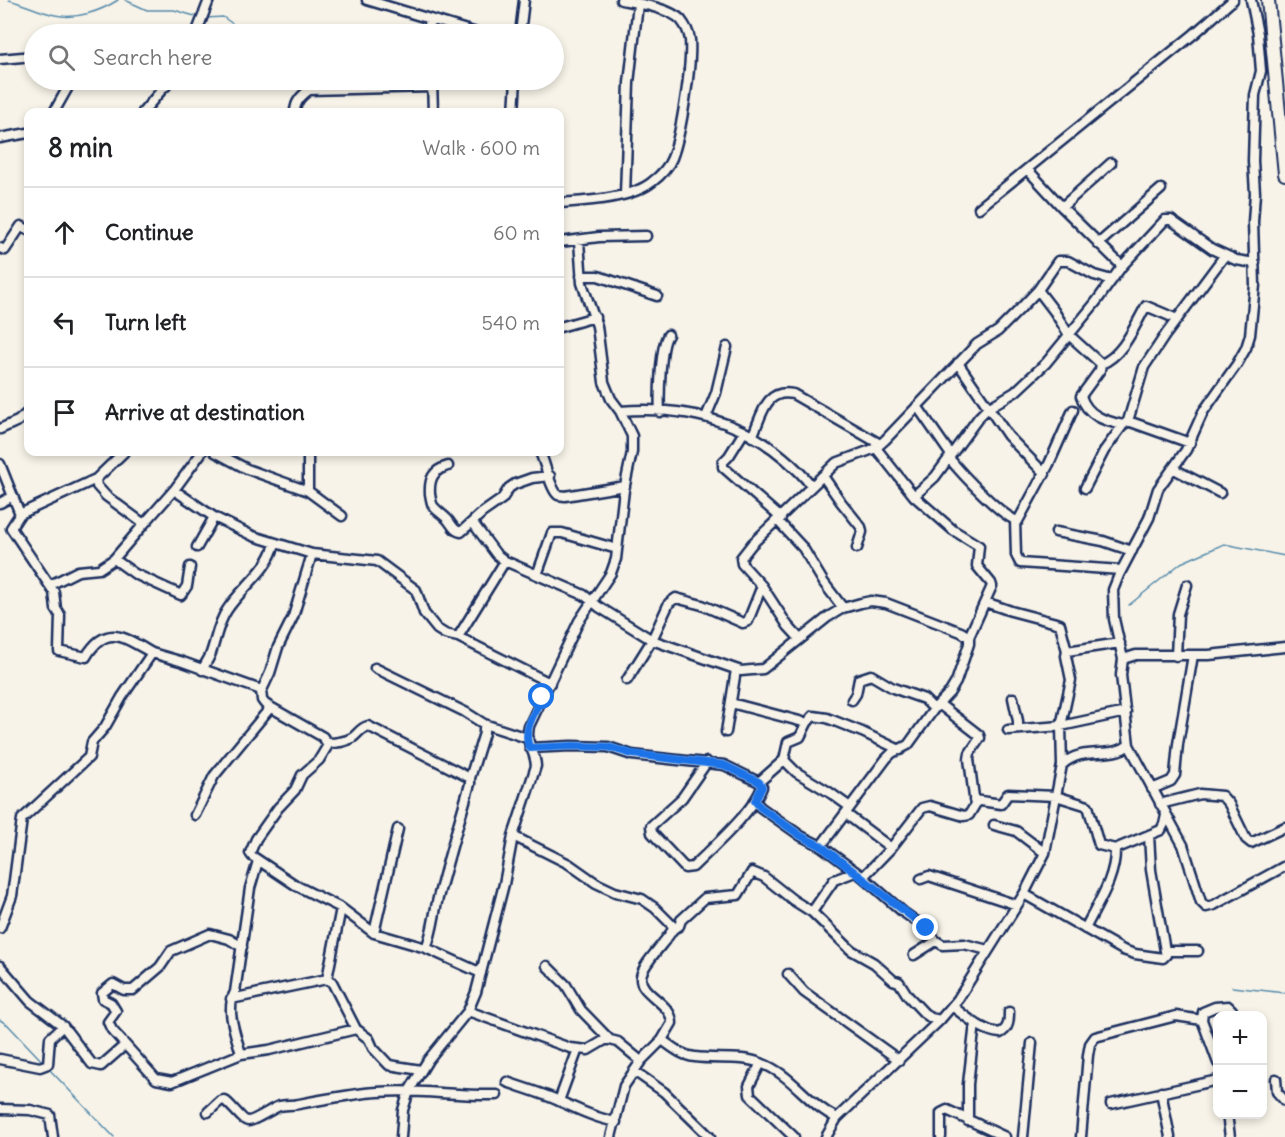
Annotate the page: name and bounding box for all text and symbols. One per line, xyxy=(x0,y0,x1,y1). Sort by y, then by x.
search box xyxy=(24,24,564,90)
icon: search xyxy=(45,41,78,74)
text: Search here xyxy=(93,43,212,71)
text: 8 min xyxy=(48,131,113,164)
text: Walk · 600 m xyxy=(422,135,540,160)
icon: ahead xyxy=(48,216,81,249)
text: Continue xyxy=(105,218,194,246)
text: 60 m xyxy=(493,220,540,245)
icon: left xyxy=(48,306,81,339)
text: Turn left xyxy=(105,308,186,336)
text: 540 m xyxy=(481,310,540,335)
icon: arrive xyxy=(48,396,81,429)
text: Arrive at destination xyxy=(105,398,305,426)
route start xyxy=(528,683,554,709)
route end xyxy=(912,914,938,940)
map controls xyxy=(1213,1011,1267,1119)
button: + xyxy=(1213,1011,1267,1065)
button: − xyxy=(1213,1065,1267,1119)

